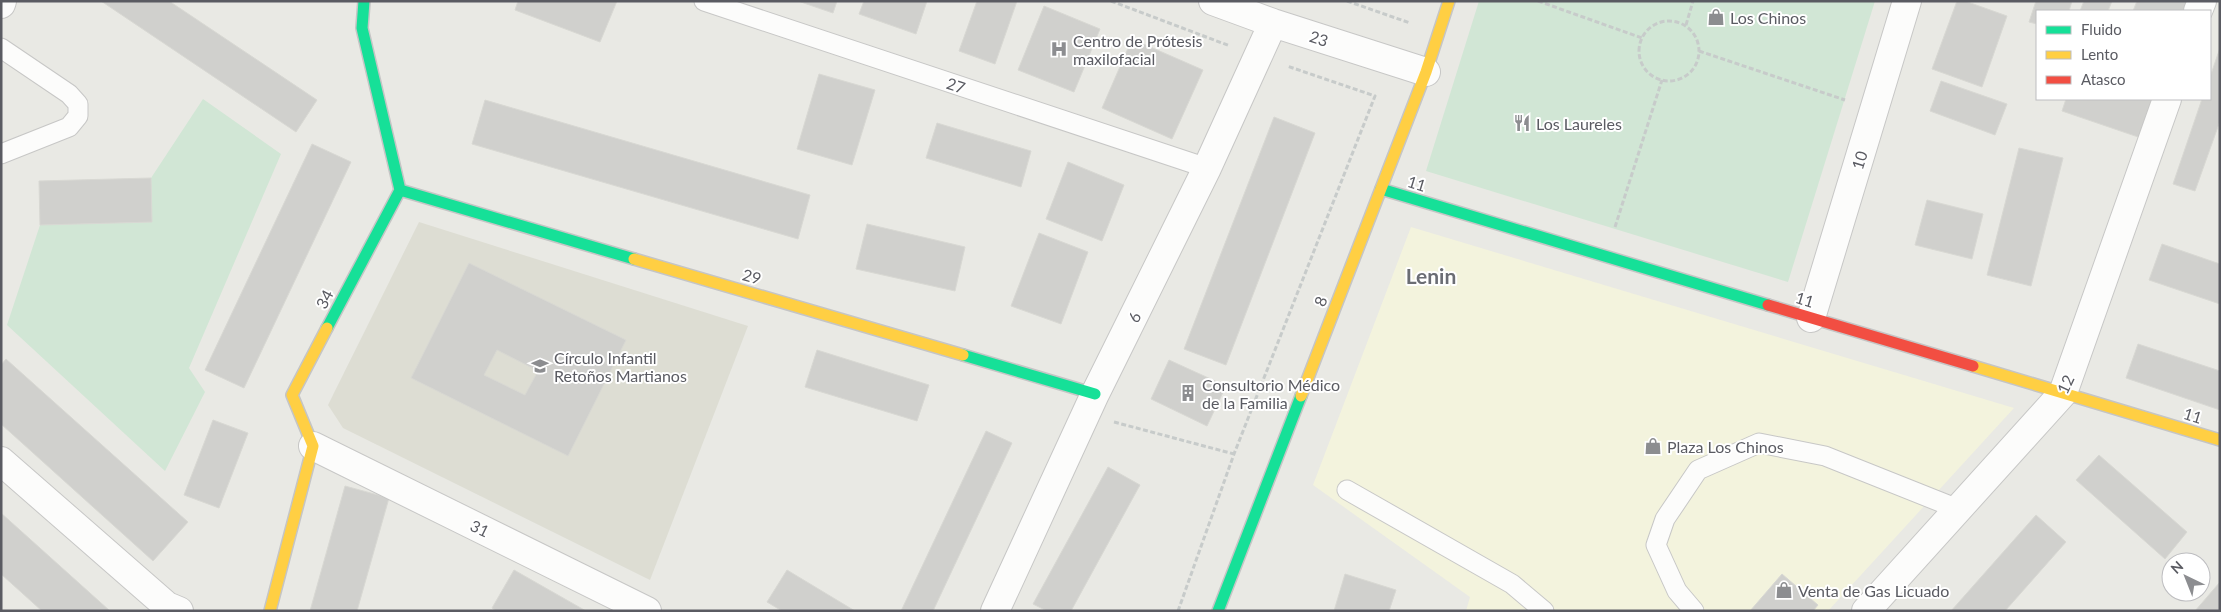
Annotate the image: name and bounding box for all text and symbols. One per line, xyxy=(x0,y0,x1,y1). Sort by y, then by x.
shop icon: Los Chinos xyxy=(1706,7,1726,27)
place label: Los Chinos xyxy=(1730,8,1806,27)
legend xyxy=(2036,10,2211,100)
text: Fluido xyxy=(2081,20,2122,38)
street label: 23 xyxy=(1307,26,1331,50)
place label: Centro de Prótesis maxilofacial xyxy=(1073,31,1202,68)
hospital icon: Centro de Prótesis maxilofacial xyxy=(1049,39,1069,59)
text: Lento xyxy=(2081,45,2118,63)
text: Atasco xyxy=(2081,70,2126,88)
street label: 27 xyxy=(944,73,968,97)
restaurant icon: Los Laureles xyxy=(1512,113,1532,133)
place label: Los Laureles xyxy=(1536,114,1622,133)
street label: 10 xyxy=(1847,148,1871,172)
street label: 11 xyxy=(1405,171,1429,195)
district label: Lenin xyxy=(1406,263,1456,288)
street label: 29 xyxy=(740,264,764,288)
street label: 34 xyxy=(311,286,337,312)
street label: 11 xyxy=(1793,287,1817,311)
street label: 8 xyxy=(1309,293,1331,309)
street label: 6 xyxy=(1123,309,1145,325)
place label: Círculo Infantil Retoños Martianos xyxy=(554,348,687,385)
school or university icon: Círculo Infantil Retoños Martianos xyxy=(530,356,550,376)
street label: 12 xyxy=(2052,372,2078,396)
place label: Consultorio Médico de la Familia xyxy=(1202,375,1340,412)
building icon: Consultorio Médico de la Familia xyxy=(1178,383,1198,403)
street label: 11 xyxy=(2181,403,2205,427)
shop icon: Plaza Los Chinos xyxy=(1643,436,1663,456)
place label: Plaza Los Chinos xyxy=(1667,437,1784,456)
street label: 31 xyxy=(467,515,493,541)
north arrow xyxy=(2161,552,2211,602)
text: N xyxy=(2167,557,2187,577)
shop icon: Venta de Gas Licuado xyxy=(1774,580,1794,600)
place label: Venta de Gas Licuado xyxy=(1798,581,1949,600)

